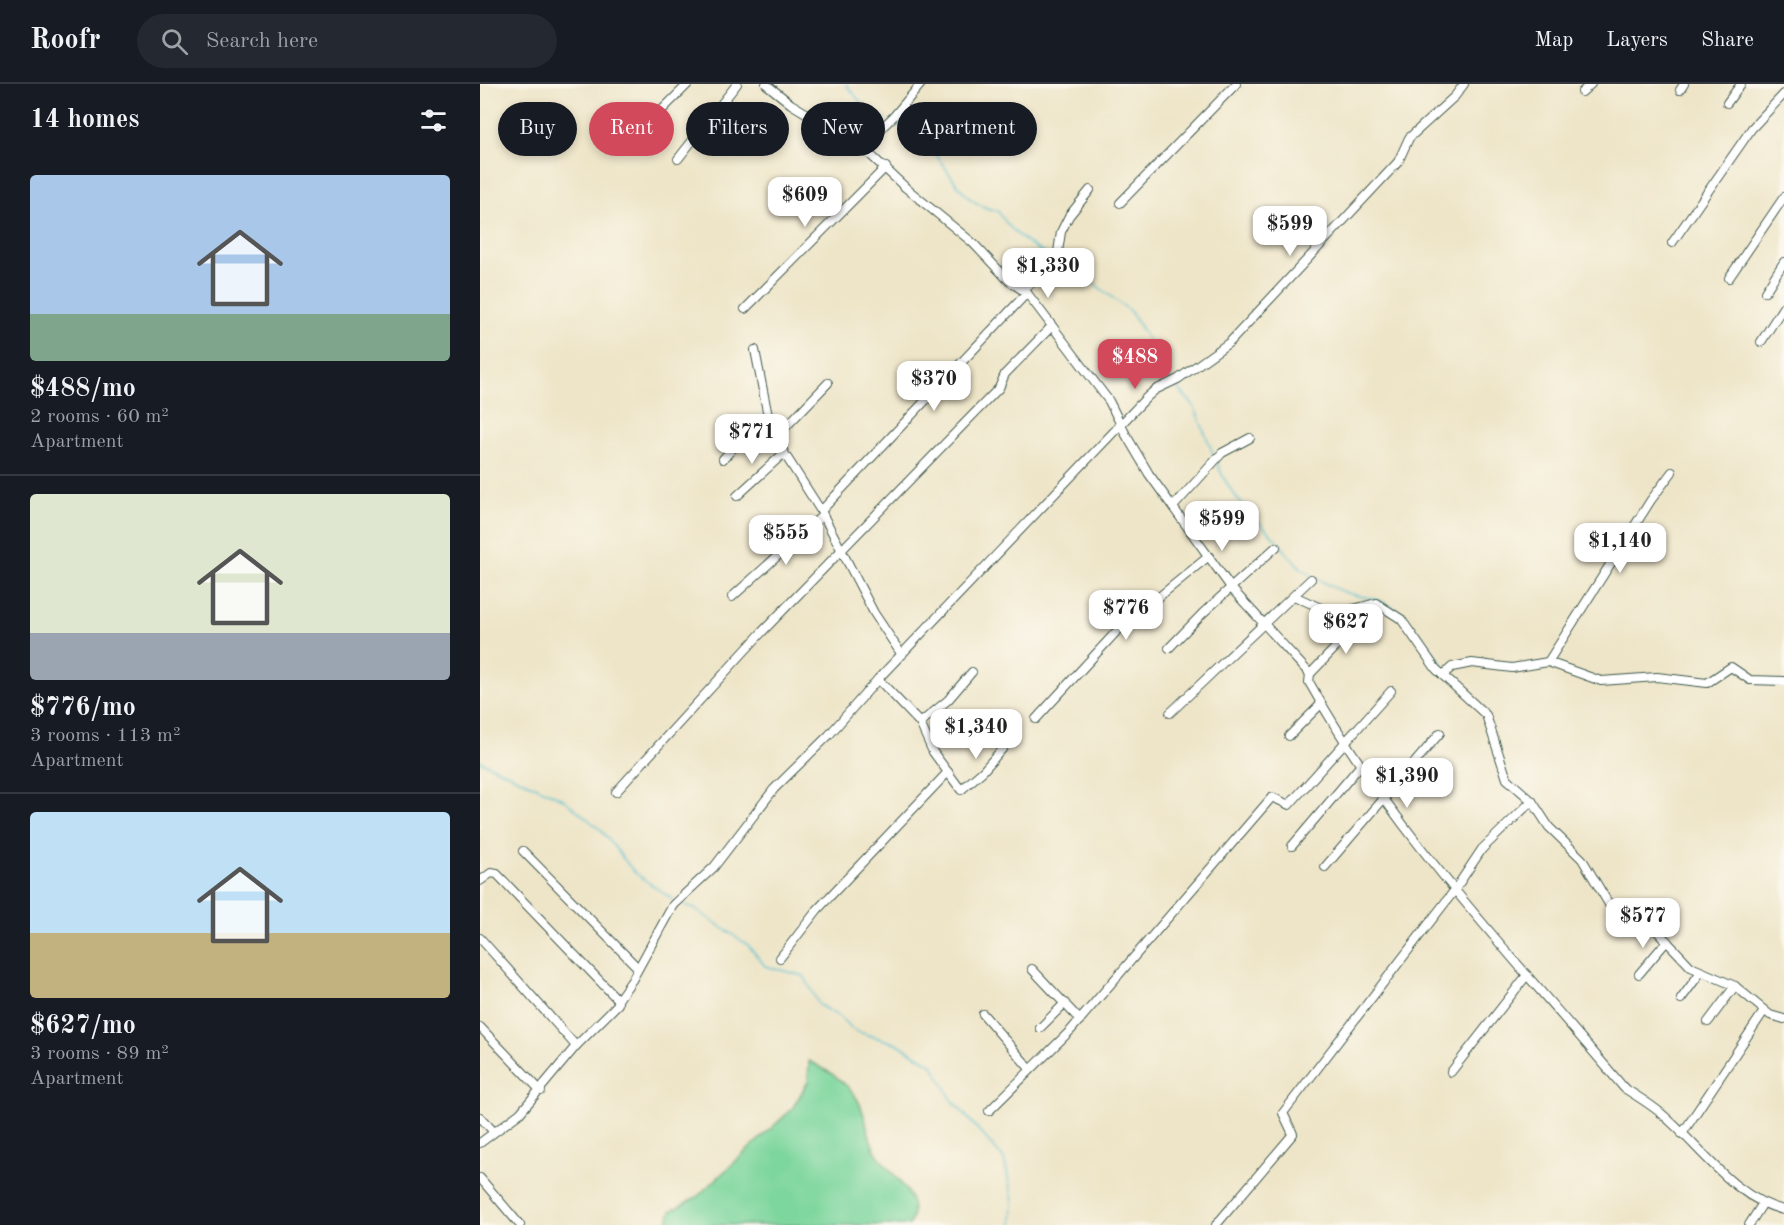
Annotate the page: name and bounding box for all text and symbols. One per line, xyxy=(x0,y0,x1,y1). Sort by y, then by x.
search box xyxy=(137,14,557,68)
icon: search xyxy=(158,25,191,58)
text: Roofr xyxy=(30,27,101,55)
text: Search here xyxy=(206,30,318,52)
text: Map xyxy=(1534,30,1573,51)
text: Layers xyxy=(1606,30,1668,51)
text: Share xyxy=(1701,30,1754,51)
chip: Buy xyxy=(498,102,577,156)
chip: Rent xyxy=(589,102,674,156)
chip: Filters xyxy=(686,102,789,156)
chip: New xyxy=(801,102,885,156)
chip: Apartment xyxy=(897,102,1037,156)
icon: filters xyxy=(417,104,450,137)
text: 14 homes xyxy=(30,107,139,133)
pin: $609 xyxy=(769,177,841,228)
text: $609 xyxy=(782,186,828,206)
pin: $599 xyxy=(1254,206,1326,257)
icon: home xyxy=(186,214,294,322)
text: $599 xyxy=(1267,215,1313,235)
pin: $1,330 xyxy=(999,248,1097,299)
text: $1,330 xyxy=(1016,257,1080,277)
pin: $488 xyxy=(1099,339,1171,390)
text: $488 xyxy=(1112,348,1158,368)
pin: $370 xyxy=(898,361,970,412)
text: $370 xyxy=(911,370,957,390)
text: $488/mo xyxy=(30,376,136,402)
text: 2 rooms · 60 m² xyxy=(30,407,169,427)
pin: $771 xyxy=(716,414,788,465)
text: $771 xyxy=(729,423,775,443)
text: Apartment xyxy=(30,432,124,452)
pin: $599 xyxy=(1186,501,1258,552)
text: $599 xyxy=(1199,510,1245,530)
pin: $555 xyxy=(750,515,822,566)
pin: $1,140 xyxy=(1571,523,1669,574)
text: $555 xyxy=(763,524,809,544)
text: $1,140 xyxy=(1588,532,1652,552)
icon: home xyxy=(186,533,294,641)
pin: $776 xyxy=(1090,590,1162,641)
text: $776 xyxy=(1103,599,1149,619)
pin: $627 xyxy=(1310,604,1382,655)
text: $627 xyxy=(1323,613,1369,633)
text: $776/mo xyxy=(30,695,136,721)
pin: $1,340 xyxy=(927,709,1025,760)
text: $1,340 xyxy=(944,718,1008,738)
text: 3 rooms · 113 m² xyxy=(30,726,180,746)
text: Apartment xyxy=(30,751,124,771)
pin: $1,390 xyxy=(1358,758,1456,809)
text: $1,390 xyxy=(1375,767,1439,787)
icon: home xyxy=(186,851,294,959)
pin: $577 xyxy=(1607,898,1679,949)
text: $577 xyxy=(1620,907,1666,927)
text: $627/mo xyxy=(30,1013,136,1039)
text: 3 rooms · 89 m² xyxy=(30,1044,169,1064)
text: Apartment xyxy=(30,1069,124,1089)

